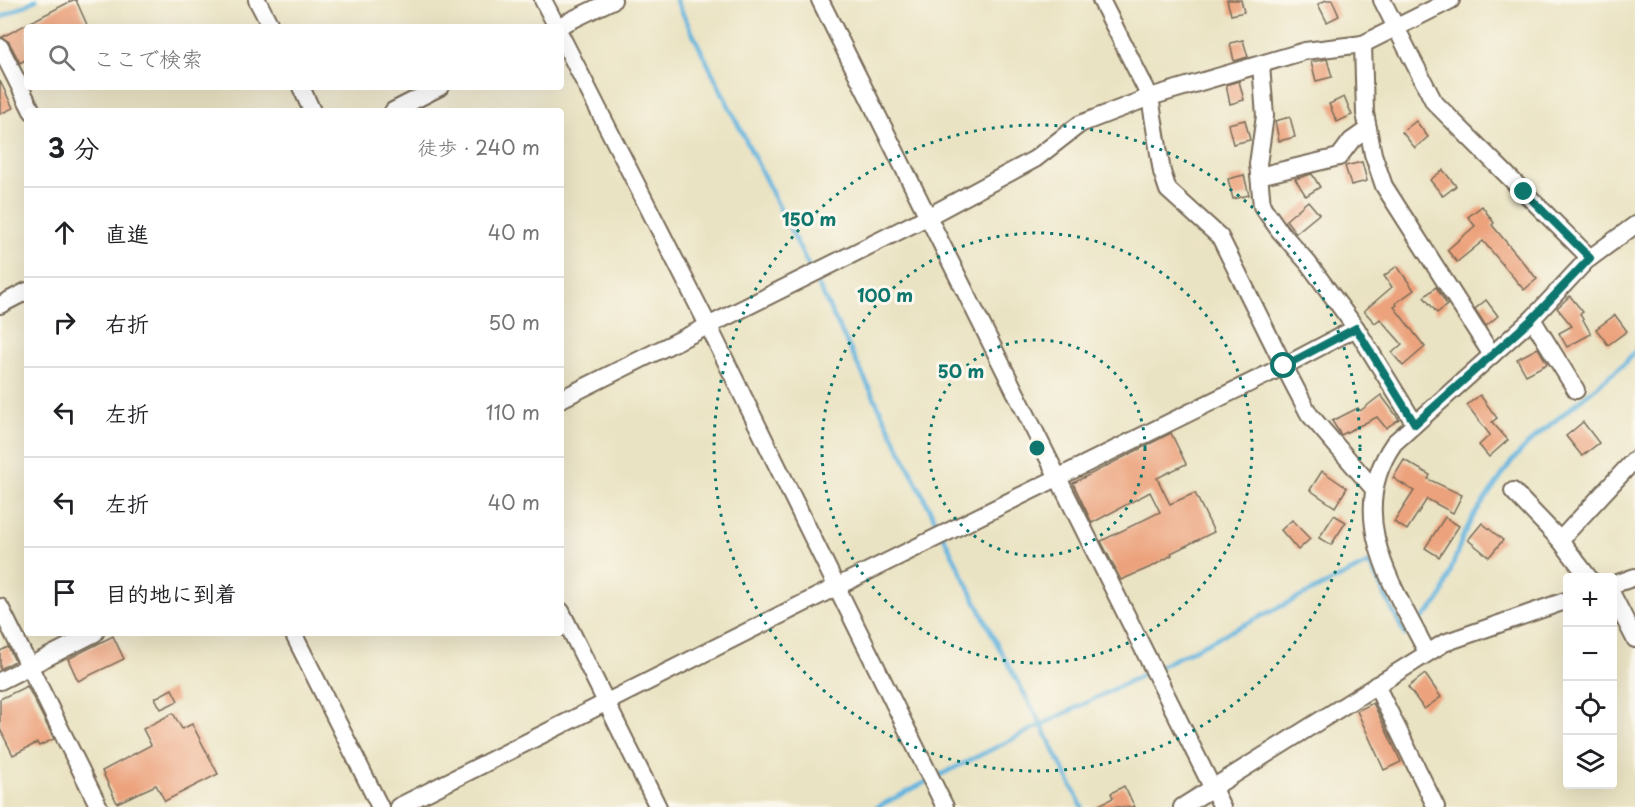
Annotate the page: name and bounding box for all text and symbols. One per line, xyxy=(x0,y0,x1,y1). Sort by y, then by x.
search box xyxy=(24,24,564,90)
icon: search xyxy=(45,41,78,74)
text: ここで検索 xyxy=(93,41,203,74)
text: 3 分 xyxy=(48,128,99,167)
text: 徒歩 · 240 m xyxy=(417,132,540,162)
route end xyxy=(1510,178,1536,204)
text: 150 m xyxy=(782,205,836,232)
icon: ahead xyxy=(48,216,81,249)
text: 直進 xyxy=(105,216,149,249)
text: 40 m xyxy=(488,217,540,247)
text: 100 m xyxy=(857,281,913,308)
icon: right xyxy=(48,306,81,339)
text: 右折 xyxy=(105,306,149,339)
text: 50 m xyxy=(488,307,540,337)
route start xyxy=(1270,352,1296,378)
text: 50 m xyxy=(938,357,984,384)
icon: left xyxy=(48,396,81,429)
text: 左折 xyxy=(105,396,149,429)
text: 110 m xyxy=(486,397,540,427)
centre of rings xyxy=(1027,438,1047,458)
icon: left xyxy=(48,486,81,519)
text: 左折 xyxy=(105,486,149,519)
text: 40 m xyxy=(488,487,540,517)
map controls xyxy=(1563,573,1617,789)
button: + xyxy=(1563,573,1617,627)
icon: arrive xyxy=(48,576,81,609)
text: 目的地に到着 xyxy=(105,576,237,609)
button: − xyxy=(1563,627,1617,681)
button: locate xyxy=(1563,681,1617,735)
button: layers xyxy=(1563,735,1617,789)

